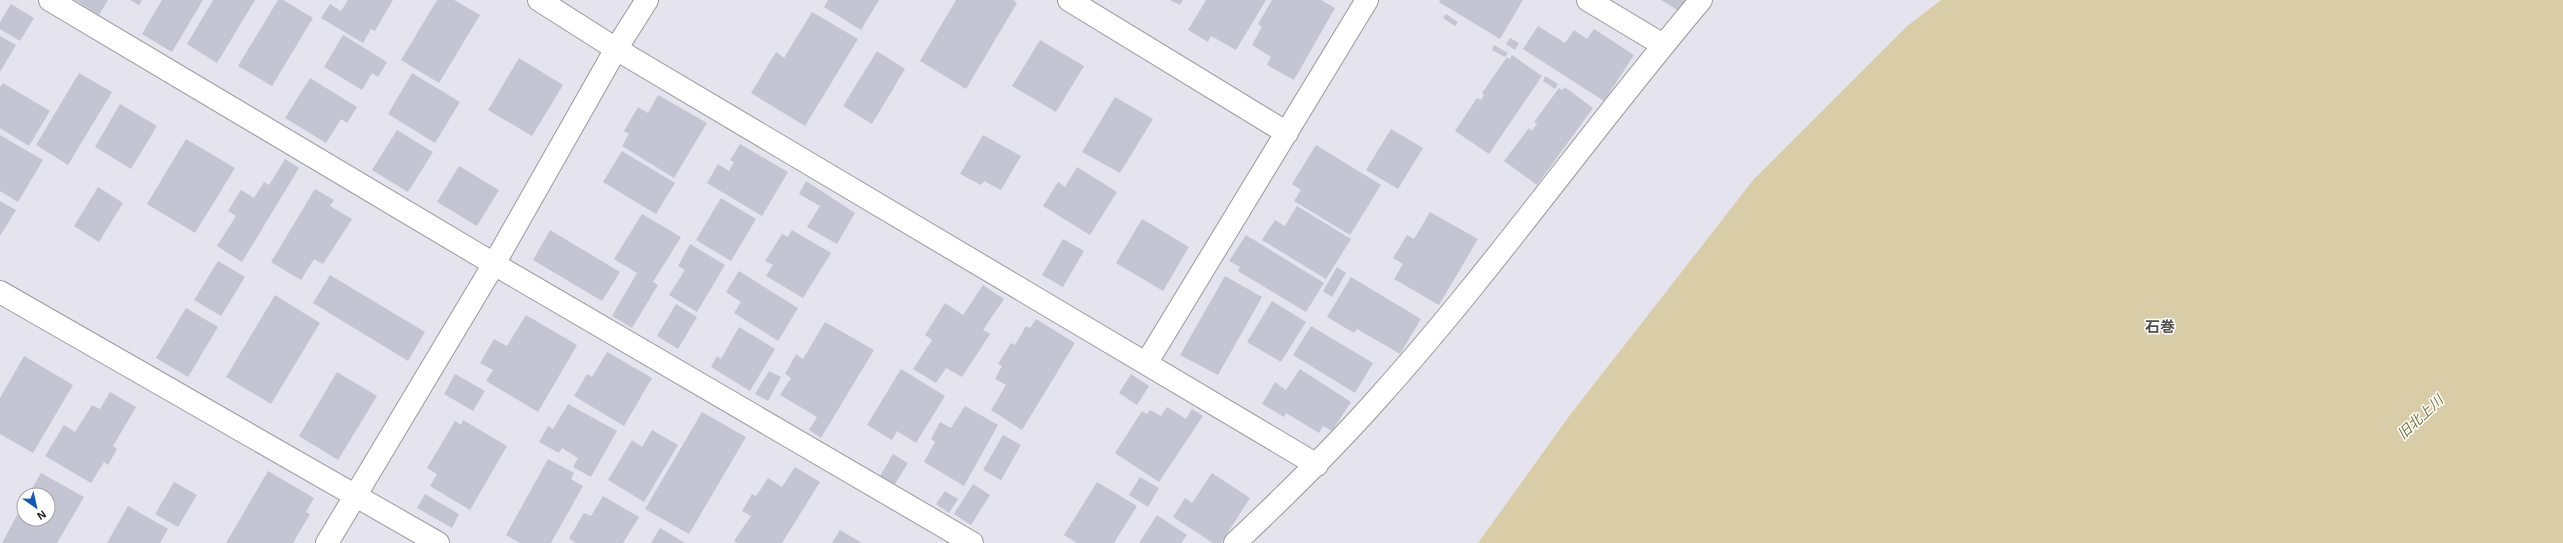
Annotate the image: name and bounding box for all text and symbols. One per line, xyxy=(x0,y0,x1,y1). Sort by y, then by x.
district label: 石巻 xyxy=(2145,318,2175,335)
water label: 旧北上川 xyxy=(2394,391,2447,442)
north arrow xyxy=(16,487,56,527)
text: N xyxy=(35,508,48,523)

